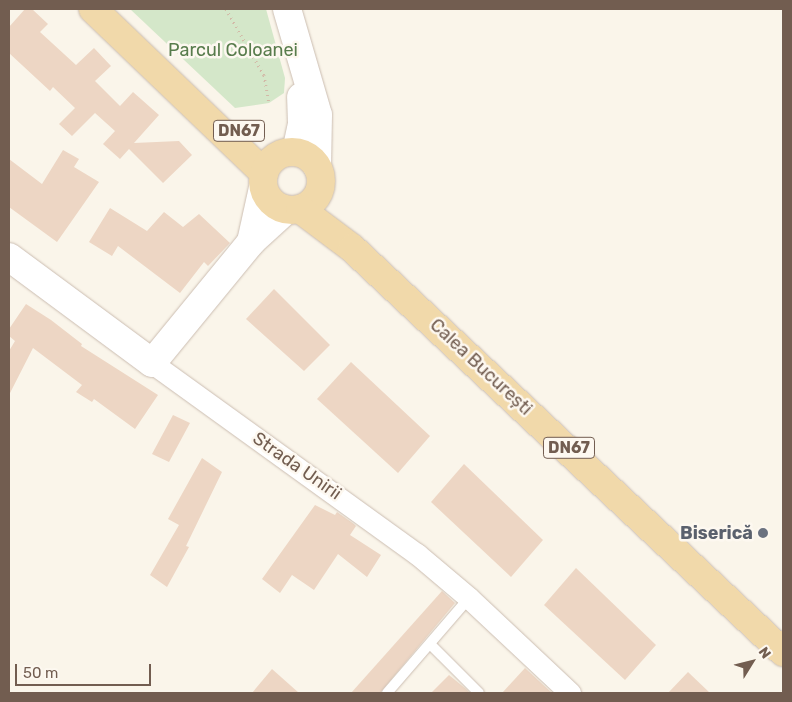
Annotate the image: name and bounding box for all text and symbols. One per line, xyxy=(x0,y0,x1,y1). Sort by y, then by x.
park label: Parcul Coloanei xyxy=(168,39,298,61)
road number: DN67 xyxy=(213,118,265,144)
street label: Calea București xyxy=(425,314,537,420)
street label: Strada Unirii xyxy=(248,428,346,504)
road number: DN67 xyxy=(543,434,595,462)
place label: Biserică xyxy=(680,522,753,544)
marker: Biserică xyxy=(757,527,769,539)
north arrow xyxy=(727,637,777,687)
text: N xyxy=(755,644,774,662)
scale bar xyxy=(18,654,154,686)
text: 50 m xyxy=(23,664,58,682)

